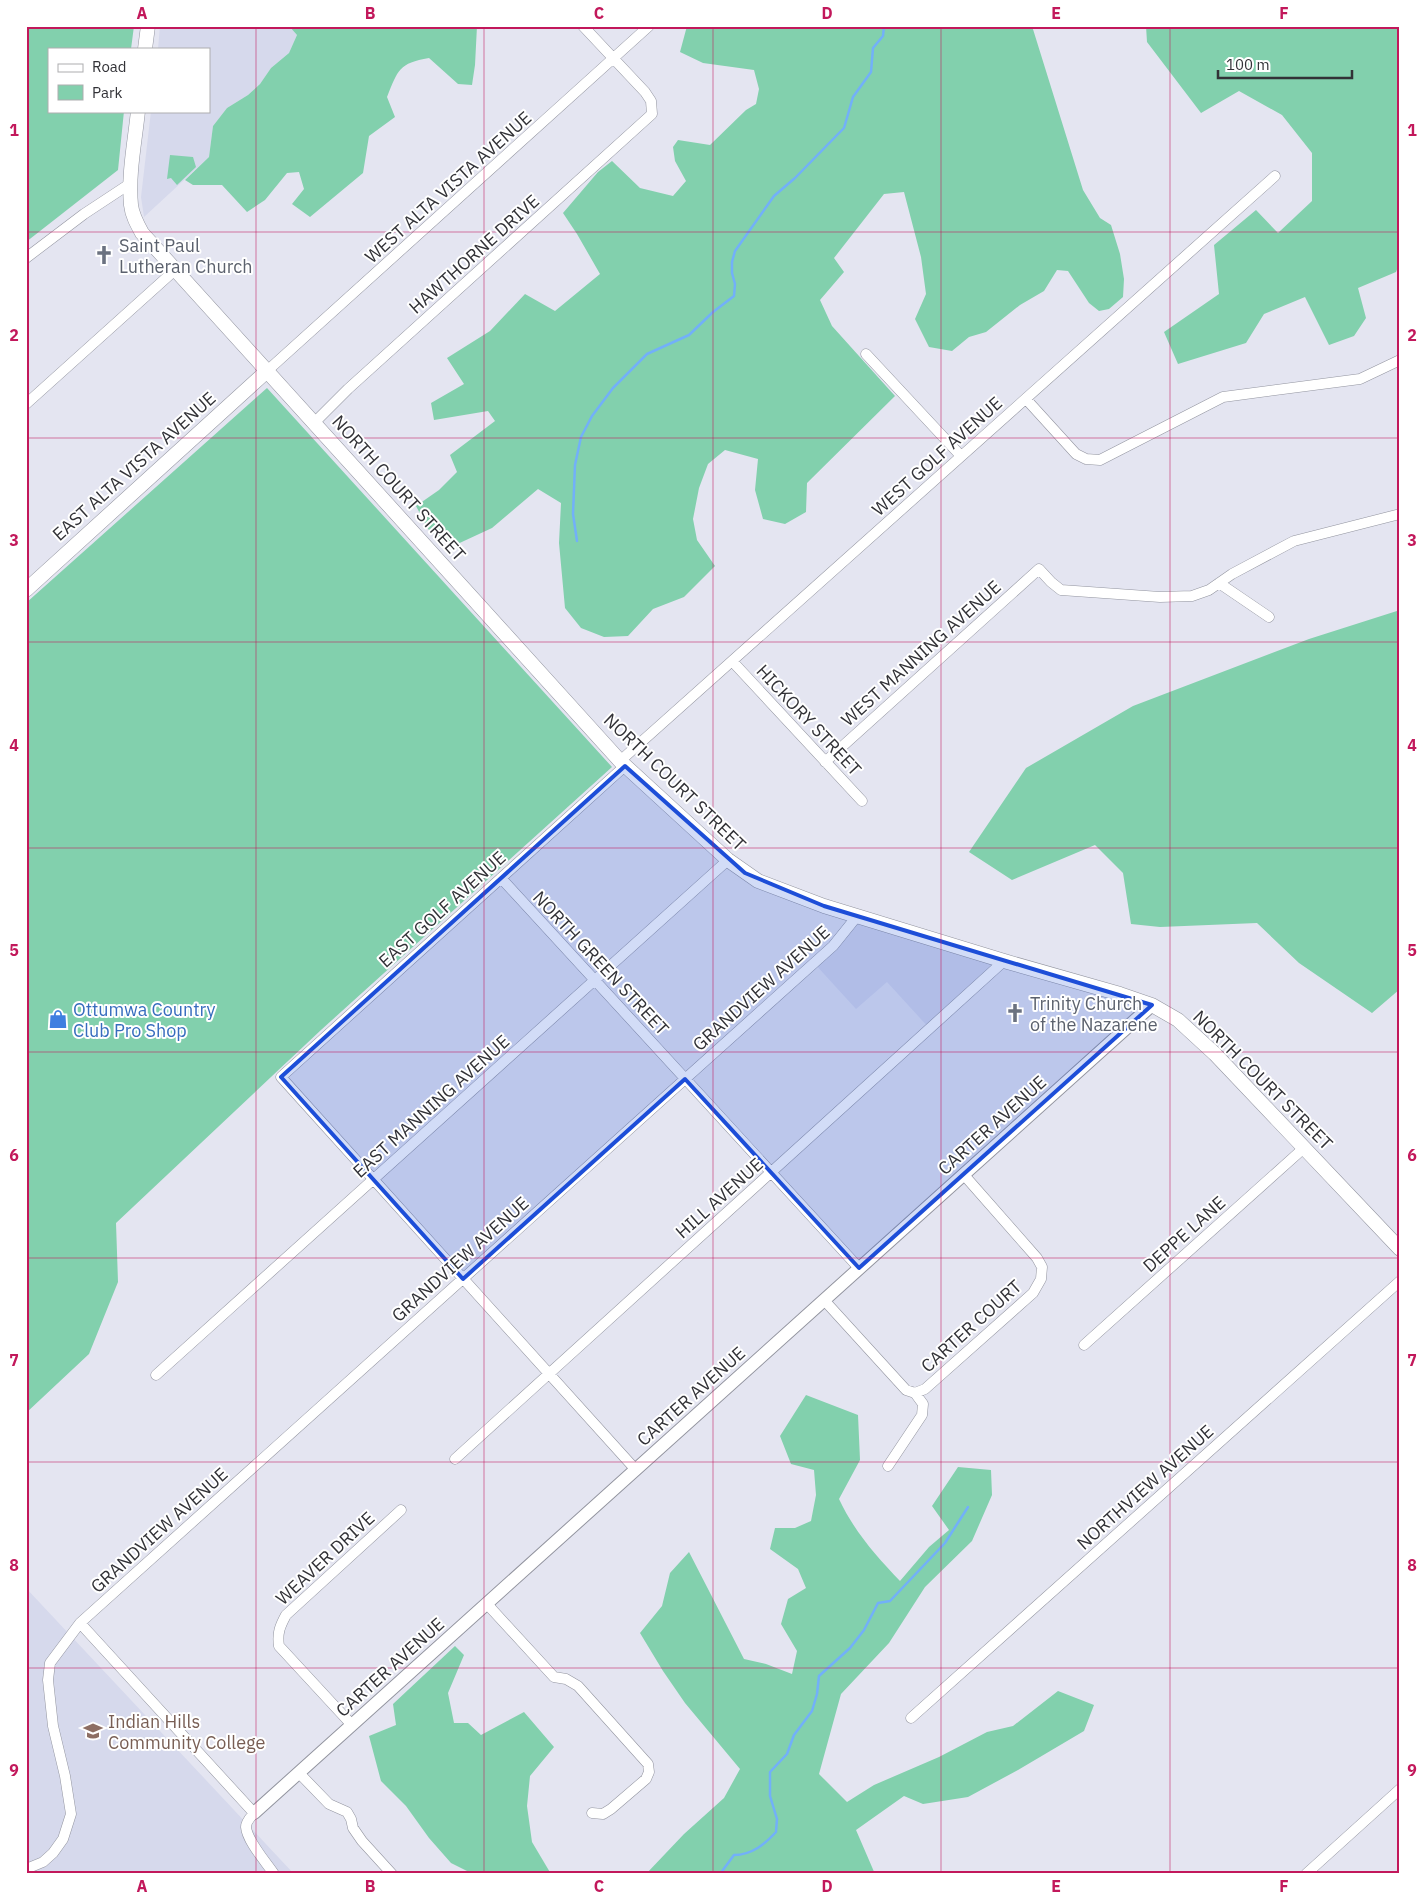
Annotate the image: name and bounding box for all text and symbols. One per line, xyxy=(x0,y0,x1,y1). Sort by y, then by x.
text: A xyxy=(137,3,148,23)
text: B xyxy=(365,3,376,23)
text: C xyxy=(594,3,604,23)
text: D xyxy=(821,3,833,23)
text: E xyxy=(1051,3,1061,23)
text: F xyxy=(1279,3,1289,23)
legend xyxy=(48,48,210,112)
scale bar xyxy=(1218,48,1352,80)
text: 100 m xyxy=(1226,55,1270,74)
text: Road xyxy=(92,57,127,76)
text: Park xyxy=(92,83,122,102)
street label: WEST ALTA VISTA AVENUE xyxy=(360,106,536,268)
text: 1 xyxy=(9,120,19,140)
text: 1 xyxy=(1407,120,1417,140)
street label: HAWTHORNE DRIVE xyxy=(404,189,544,319)
place label: Saint Paul Lutheran Church xyxy=(119,234,253,278)
church icon: Saint Paul Lutheran Church xyxy=(93,244,115,266)
text: 2 xyxy=(9,325,19,345)
text: 2 xyxy=(1407,325,1417,345)
street label: EAST ALTA VISTA AVENUE xyxy=(48,387,220,545)
street label: WEST GOLF AVENUE xyxy=(867,391,1007,521)
street label: NORTH COURT STREET xyxy=(327,410,471,566)
text: 3 xyxy=(9,530,19,550)
text: 3 xyxy=(1407,530,1417,550)
street label: WEST MANNING AVENUE xyxy=(836,575,1006,731)
street label: HICKORY STREET xyxy=(752,660,866,780)
street label: NORTH COURT STREET xyxy=(599,708,751,856)
text: 4 xyxy=(9,735,19,755)
text: 4 xyxy=(1407,735,1417,755)
street label: EAST GOLF AVENUE xyxy=(374,846,510,972)
street label: NORTH GREEN STREET xyxy=(528,886,674,1040)
street label: GRANDVIEW AVENUE xyxy=(688,920,834,1056)
text: 5 xyxy=(9,940,19,960)
text: 5 xyxy=(1407,940,1417,960)
place label: Trinity Church of the Nazarene xyxy=(1030,992,1158,1036)
place label: Ottumwa Country Club Pro Shop xyxy=(73,998,215,1042)
church icon: Trinity Church of the Nazarene xyxy=(1004,1002,1026,1024)
street label: NORTH COURT STREET xyxy=(1188,1005,1338,1155)
shop icon: Ottumwa Country Club Pro Shop xyxy=(47,1008,69,1030)
street label: EAST MANNING AVENUE xyxy=(348,1030,514,1182)
street label: CARTER AVENUE xyxy=(933,1070,1051,1180)
text: 6 xyxy=(9,1145,19,1165)
text: 6 xyxy=(1407,1145,1417,1165)
street label: HILL AVENUE xyxy=(670,1153,768,1243)
street label: GRANDVIEW AVENUE xyxy=(387,1191,533,1327)
street label: DEPPE LANE xyxy=(1138,1191,1230,1277)
street label: CARTER COURT xyxy=(916,1275,1026,1377)
street label: CARTER AVENUE xyxy=(632,1341,750,1451)
text: 7 xyxy=(9,1350,19,1370)
text: 7 xyxy=(1407,1350,1417,1370)
street label: NORTHVIEW AVENUE xyxy=(1072,1420,1218,1554)
street label: GRANDVIEW AVENUE xyxy=(86,1462,232,1598)
street label: WEAVER DRIVE xyxy=(271,1506,379,1610)
text: 8 xyxy=(9,1555,19,1575)
text: 8 xyxy=(1407,1555,1417,1575)
street label: CARTER AVENUE xyxy=(331,1612,449,1722)
place label: Indian Hills Community College xyxy=(108,1710,265,1754)
school or university icon: Indian Hills Community College xyxy=(82,1720,104,1742)
text: 9 xyxy=(9,1760,19,1780)
text: 9 xyxy=(1407,1760,1417,1780)
text: A xyxy=(137,1876,148,1896)
text: B xyxy=(365,1876,376,1896)
text: C xyxy=(594,1876,604,1896)
text: D xyxy=(821,1876,833,1896)
text: E xyxy=(1051,1876,1061,1896)
text: F xyxy=(1279,1876,1289,1896)

